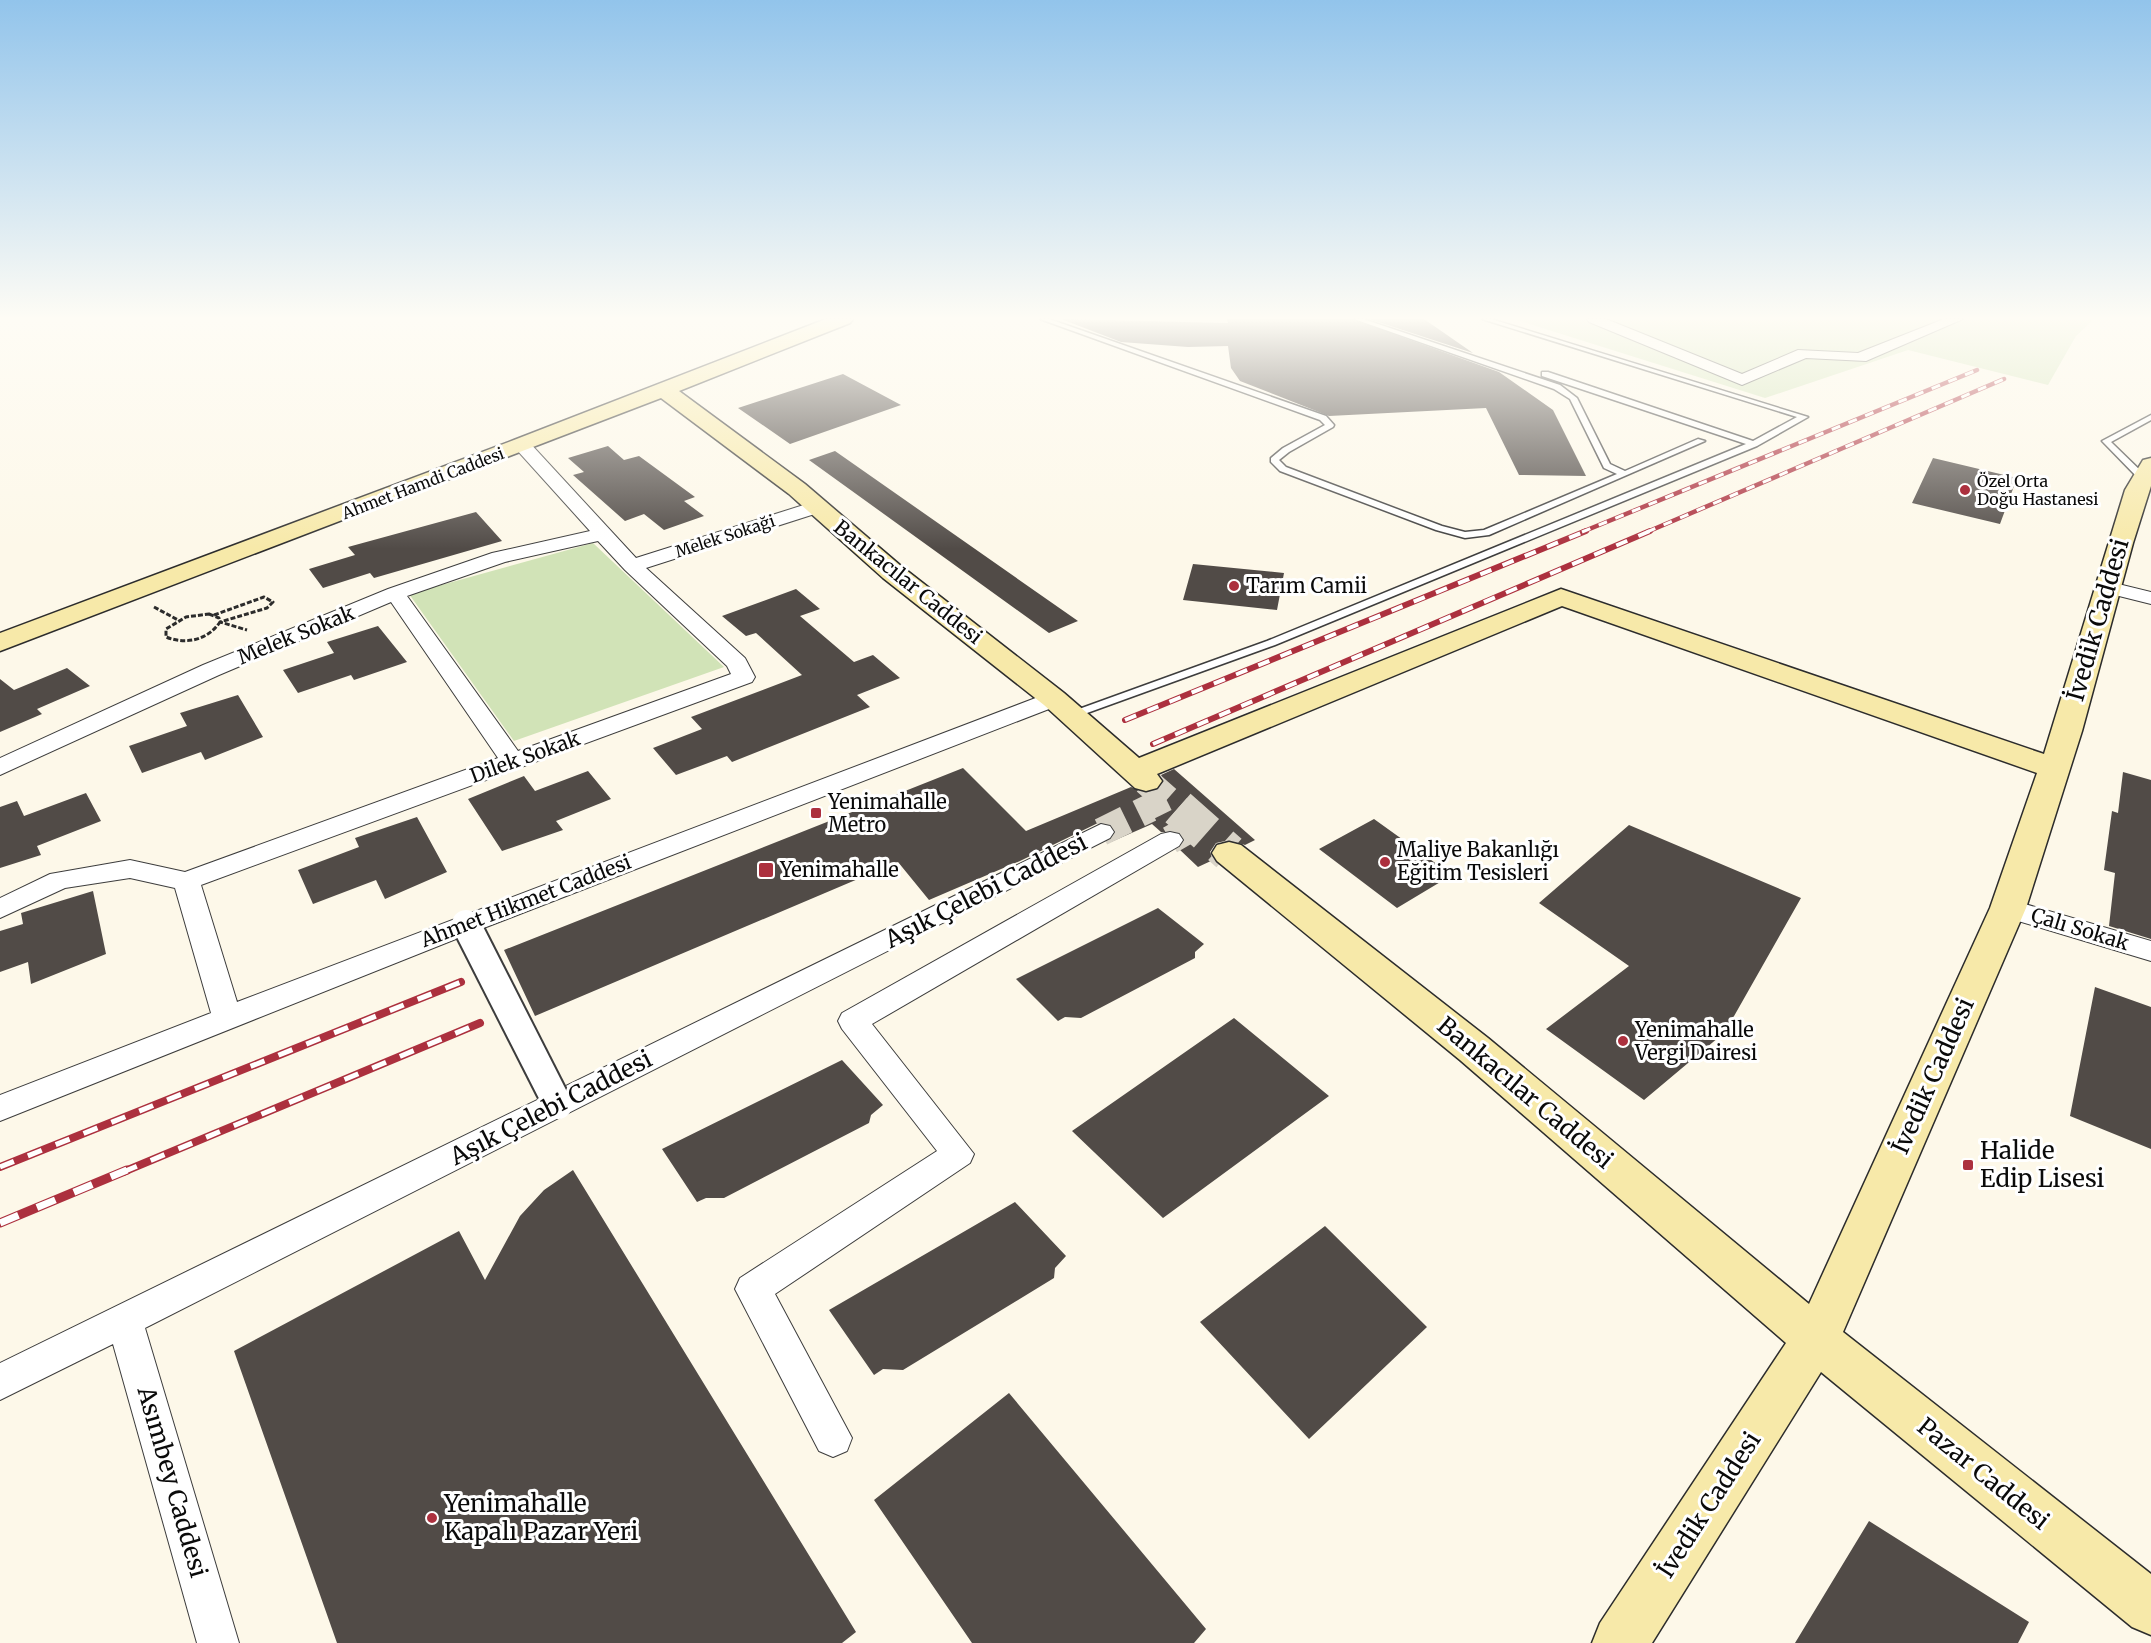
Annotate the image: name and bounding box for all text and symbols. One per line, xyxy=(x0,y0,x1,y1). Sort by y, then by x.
street label: Ahmet Hamdi Caddesi xyxy=(338,443,507,524)
place label: Özel Orta Doğu Hastanesi xyxy=(1977,471,2099,509)
marker: Özel Orta Doğu Hastanesi xyxy=(1958,483,1972,497)
street label: Melek Sokaği xyxy=(673,510,777,562)
street label: Bankacılar Caddesi xyxy=(829,514,988,649)
street label: İvedik Caddesi xyxy=(2060,535,2136,705)
place label: Tarım Camii xyxy=(1246,573,1367,598)
marker: Tarım Camii xyxy=(1227,579,1241,593)
street label: Melek Sokak xyxy=(234,600,358,669)
street label: Dilek Sokak xyxy=(466,725,583,788)
place label: Yenimahalle Metro xyxy=(827,789,947,837)
marker: Yenimahalle Metro xyxy=(809,806,823,820)
street label: Aşık Çelebi Caddesi xyxy=(879,826,1092,955)
place label: Maliye Bakanlığı Eğitim Tesisleri xyxy=(1397,837,1559,885)
street label: Ahmet Hikmet Caddesi xyxy=(416,849,634,953)
marker: Maliye Bakanlığı Eğitim Tesisleri xyxy=(1378,855,1392,869)
place label: Yenimahalle xyxy=(779,857,899,882)
marker: Yenimahalle xyxy=(757,861,775,879)
street label: Çalı Sokak xyxy=(2028,902,2132,955)
street label: İvedik Caddesi xyxy=(1884,993,1981,1159)
street label: Bankacılar Caddesi xyxy=(1431,1010,1620,1175)
place label: Yenimahalle Vergi Dairesi xyxy=(1634,1017,1757,1065)
marker: Yenimahalle Vergi Dairesi xyxy=(1616,1034,1630,1048)
street label: Aşık Çelebi Caddesi xyxy=(444,1043,657,1172)
place label: Halide Edip Lisesi xyxy=(1980,1135,2104,1194)
marker: Halide Edip Lisesi xyxy=(1961,1158,1975,1172)
street label: Asımbey Caddesi xyxy=(130,1382,215,1581)
street label: Pazar Caddesi xyxy=(1911,1411,2056,1536)
street label: İvedik Caddesi xyxy=(1650,1426,1767,1584)
place label: Yenimahalle Kapalı Pazar Yeri xyxy=(443,1488,639,1547)
marker: Yenimahalle Kapalı Pazar Yeri xyxy=(425,1511,439,1525)

